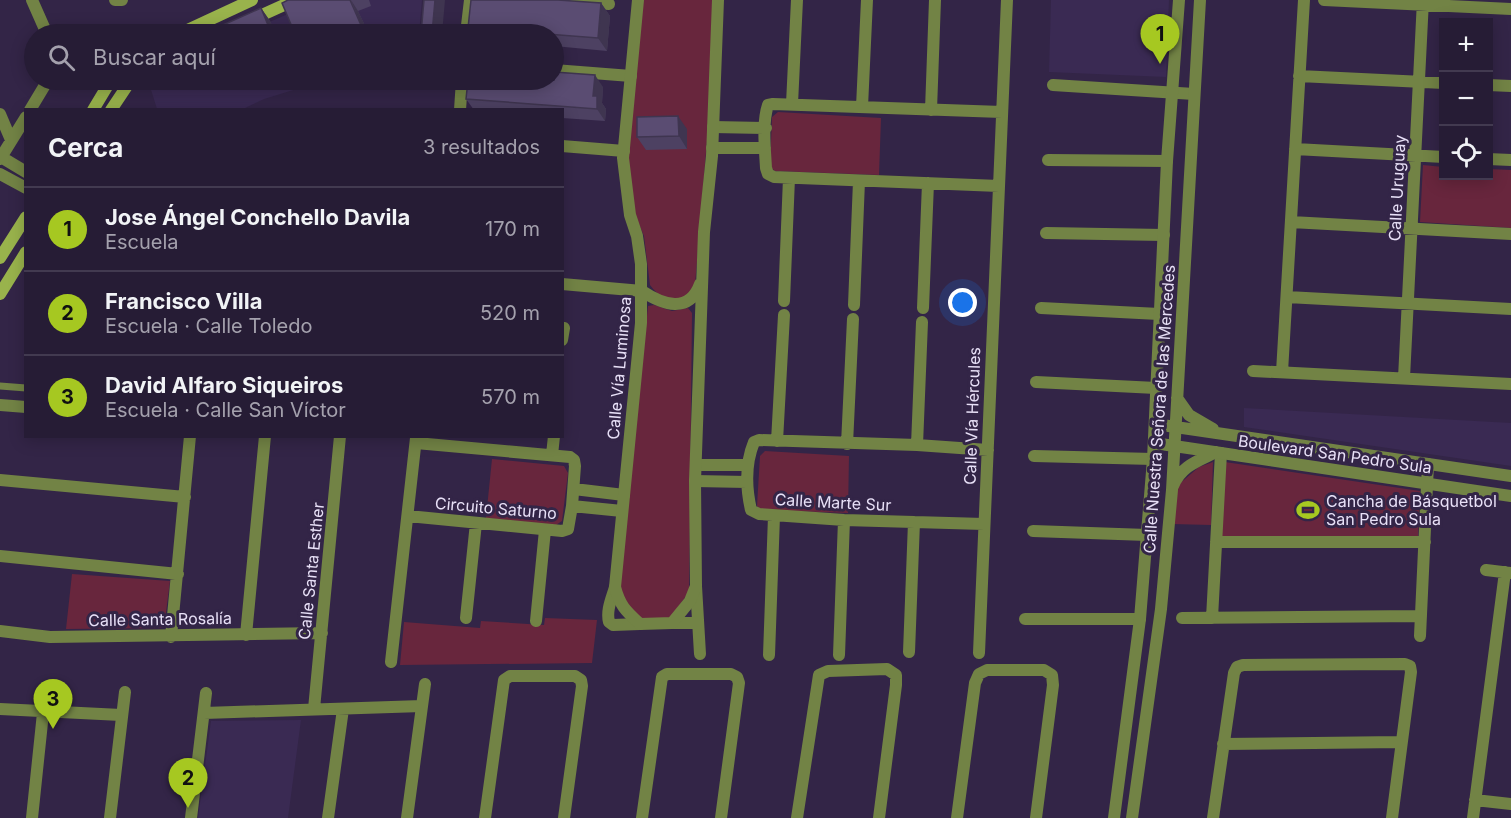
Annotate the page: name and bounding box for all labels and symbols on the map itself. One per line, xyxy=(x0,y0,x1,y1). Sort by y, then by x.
pin: 1 xyxy=(1140,14,1180,64)
street label: Calle Uruguay xyxy=(1384,134,1410,242)
street label: Calle Nuestra Señora de las Mercedes xyxy=(1139,264,1179,554)
your location xyxy=(948,288,977,317)
street label: Calle Vía Luminosa xyxy=(603,296,635,440)
street label: Calle Vía Hércules xyxy=(960,347,984,485)
street label: Boulevard San Pedro Sula xyxy=(1237,431,1433,477)
street label: Calle Marte Sur xyxy=(774,489,892,515)
place label: Cancha de Básquetbol San Pedro Sula xyxy=(1326,491,1497,529)
street label: Circuito Saturno xyxy=(434,493,558,523)
sports icon: Cancha de Básquetbol San Pedro Sula xyxy=(1295,497,1321,523)
street label: Calle Santa Esther xyxy=(294,501,328,641)
street label: Calle Santa Rosalía xyxy=(88,608,232,630)
pin: 3 xyxy=(34,680,72,729)
pin: 2 xyxy=(168,758,207,808)

